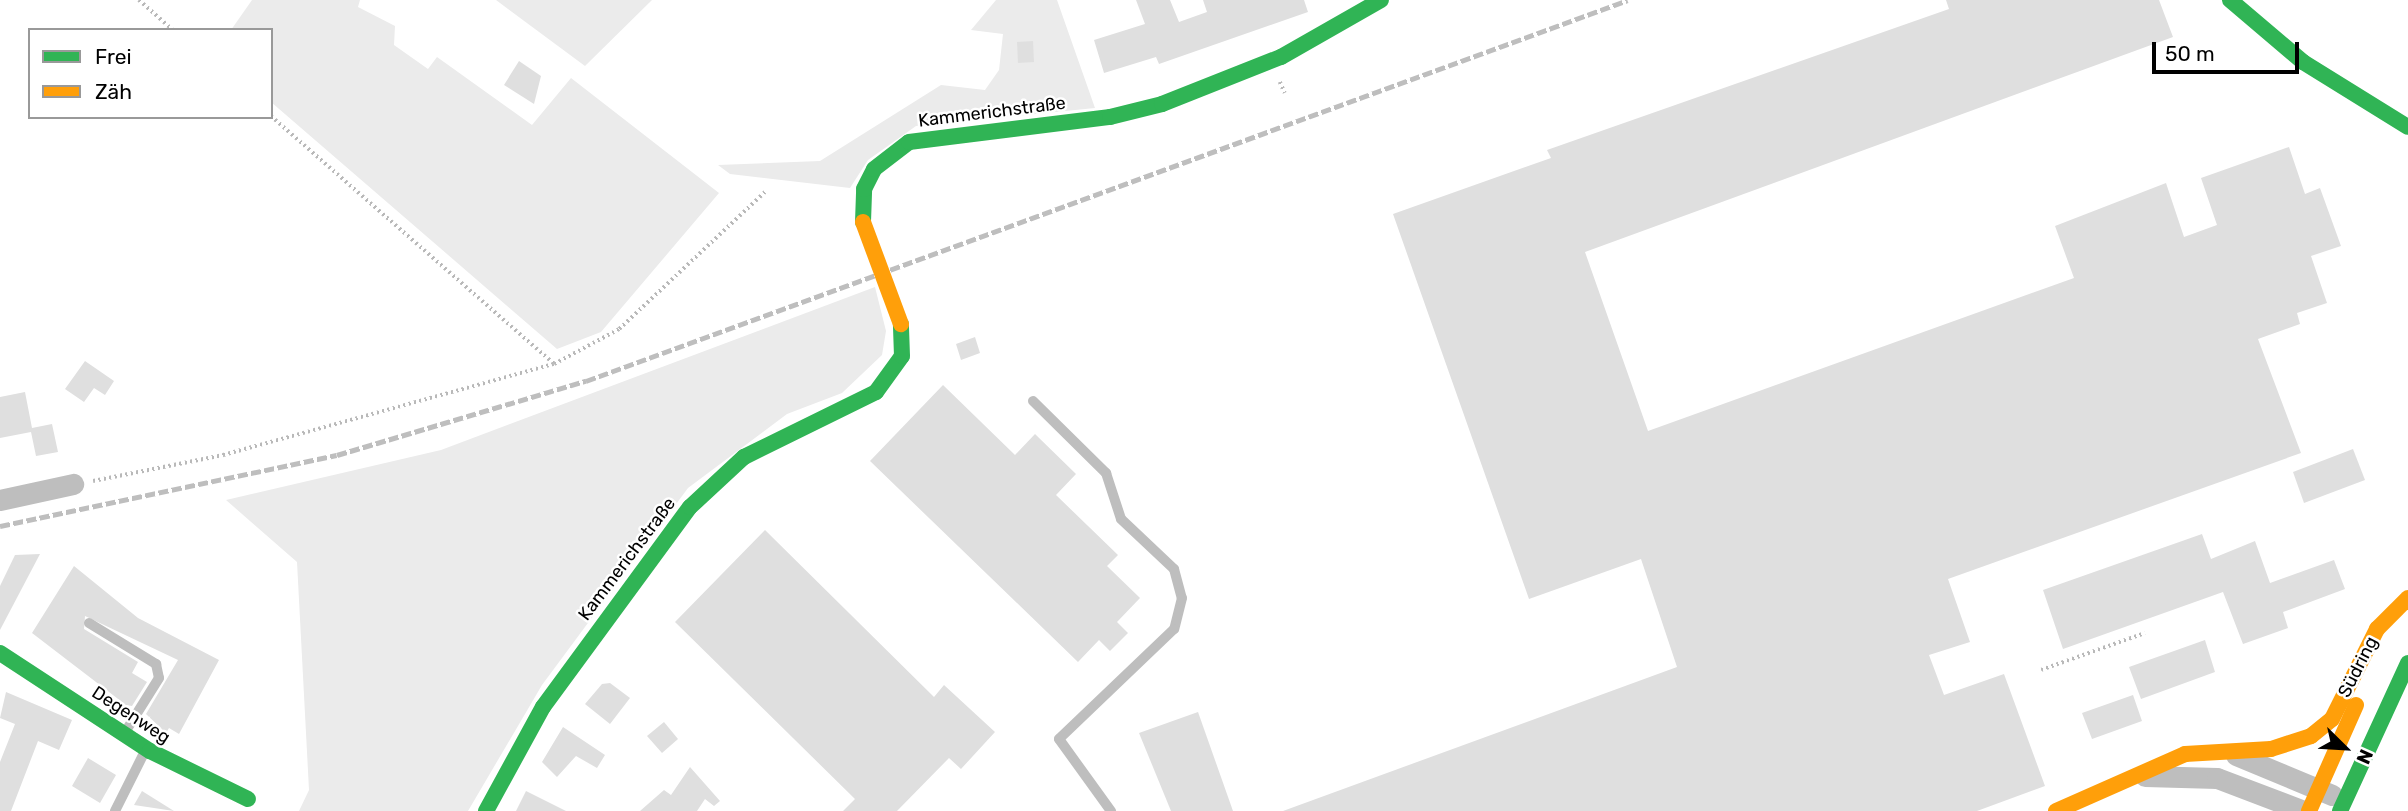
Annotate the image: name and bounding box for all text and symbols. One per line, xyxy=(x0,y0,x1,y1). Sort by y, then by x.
legend xyxy=(28,28,273,119)
scale bar xyxy=(2156,28,2303,72)
text: 50 m xyxy=(2165,41,2215,66)
text: Frei xyxy=(95,44,132,69)
text: Zäh xyxy=(95,79,132,104)
street label: Kammerichstraße xyxy=(917,92,1067,132)
street label: Kammerichstraße xyxy=(574,493,680,625)
street label: Südring xyxy=(2333,633,2383,701)
street label: Degenweg xyxy=(88,682,174,748)
north arrow xyxy=(2310,713,2380,783)
text: N xyxy=(2351,746,2378,768)

